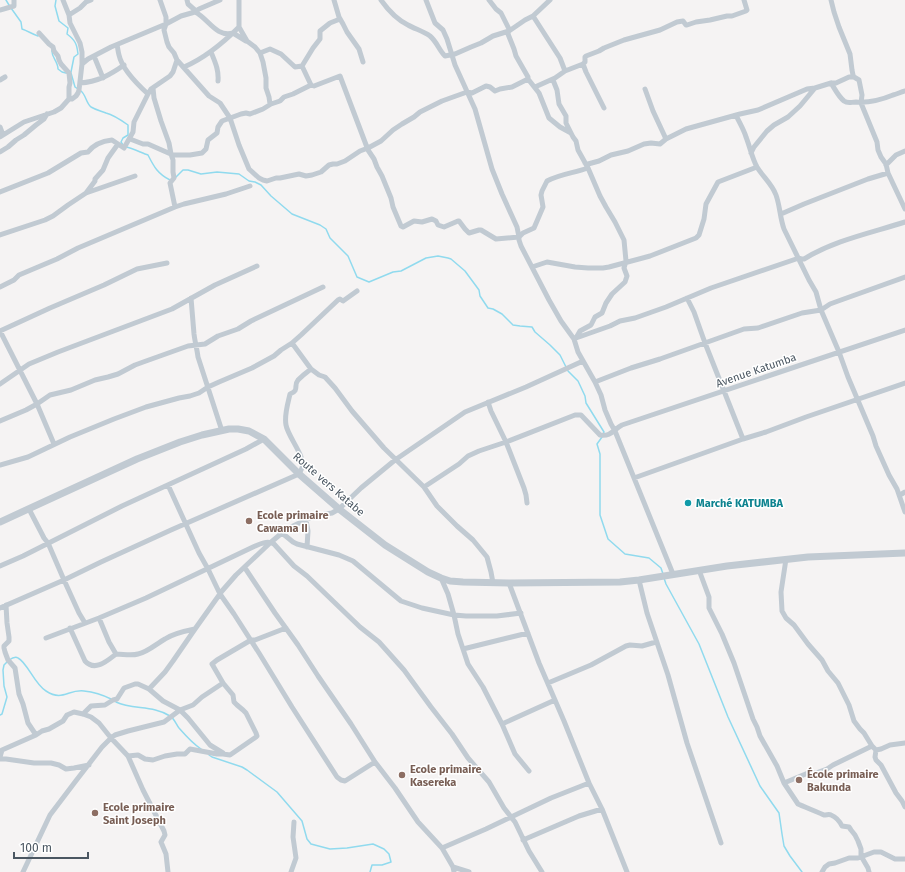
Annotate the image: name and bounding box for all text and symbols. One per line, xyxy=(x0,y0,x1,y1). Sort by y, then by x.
street label: Avenue Katumba xyxy=(714,351,798,390)
street label: Route vers Katabe xyxy=(290,450,367,519)
place label: Marché KATUMBA xyxy=(696,497,783,510)
marker: Marché KATUMBA xyxy=(683,498,693,508)
place label: Ecole primaire Cawama II xyxy=(257,509,329,535)
marker: Ecole primaire Cawama II xyxy=(244,516,254,526)
place label: Ecole primaire Kasereka xyxy=(410,763,482,789)
place label: École primaire Bakunda xyxy=(807,767,879,794)
marker: Ecole primaire Kasereka xyxy=(397,770,407,780)
marker: École primaire Bakunda xyxy=(794,775,804,785)
place label: Ecole primaire Saint Joseph xyxy=(103,801,175,827)
marker: Ecole primaire Saint Joseph xyxy=(90,808,100,818)
scale bar xyxy=(14,834,88,860)
text: 100 m xyxy=(20,841,52,855)

